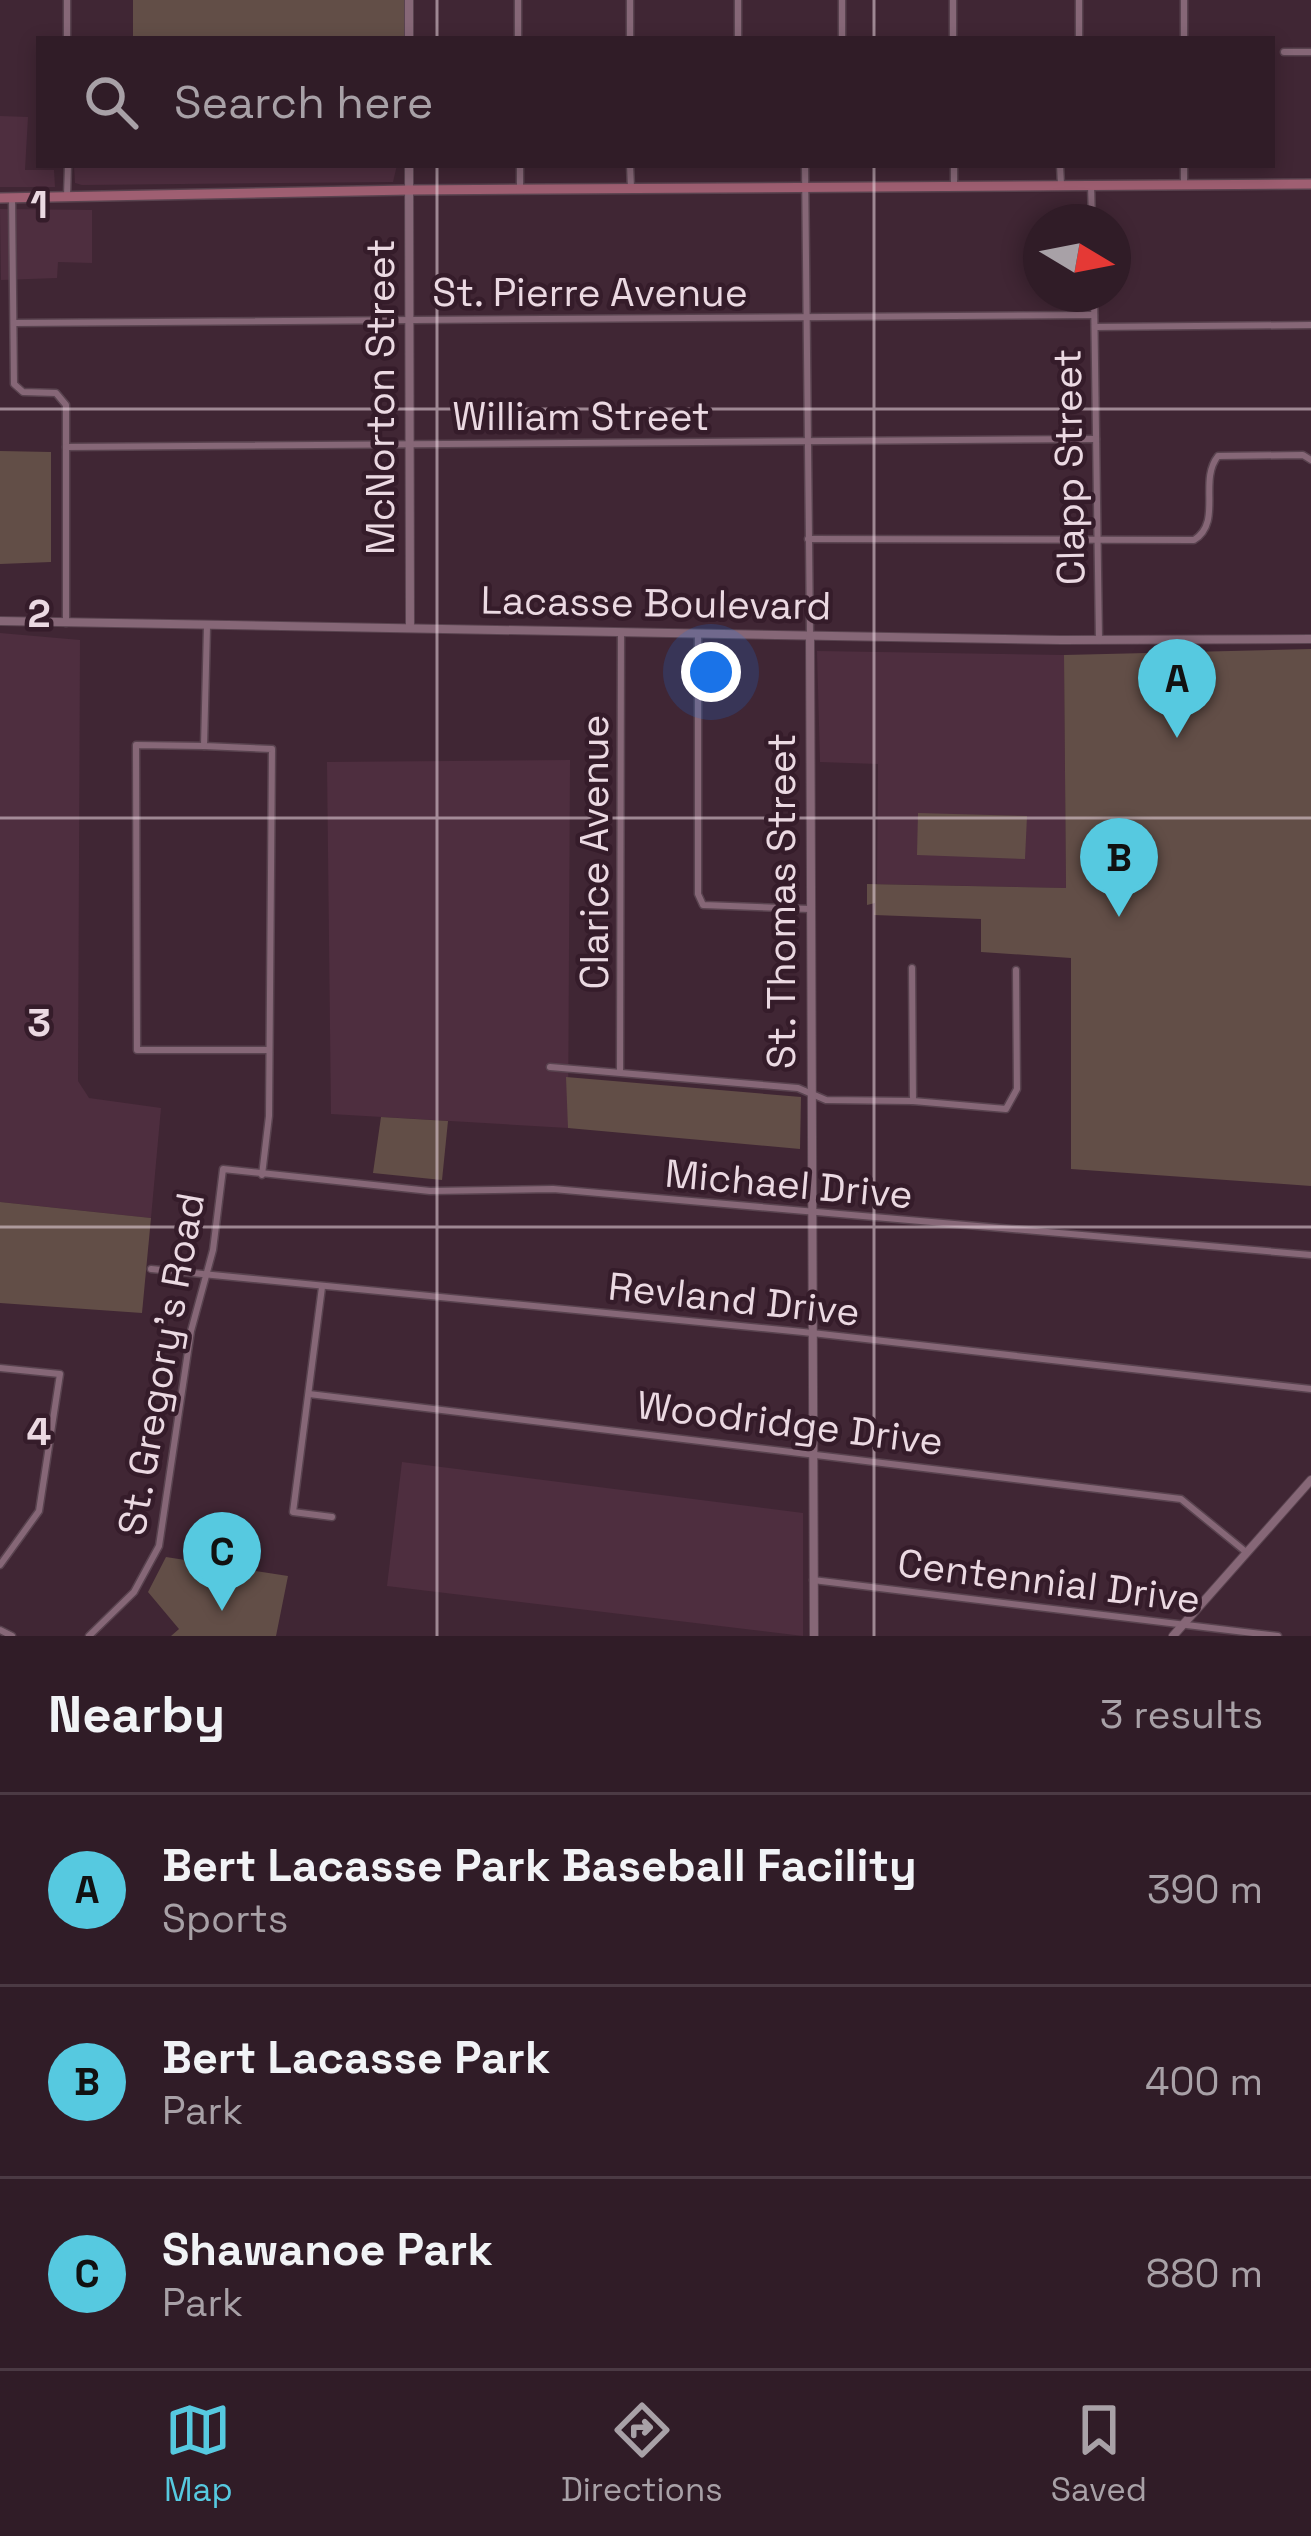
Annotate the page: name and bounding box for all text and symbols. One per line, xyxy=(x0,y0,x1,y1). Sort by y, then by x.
search box xyxy=(36,36,1275,168)
icon: search xyxy=(78,69,144,135)
text: Search here xyxy=(174,74,433,131)
text: 1 xyxy=(30,180,48,229)
north arrow xyxy=(1023,204,1131,312)
street label: McNorton Street xyxy=(356,239,405,555)
street label: St. Pierre Avenue xyxy=(432,268,748,317)
street label: Clapp Street xyxy=(1042,348,1096,586)
street label: William Street xyxy=(452,392,710,441)
street label: Lacasse Boulevard xyxy=(480,575,832,631)
text: 2 xyxy=(27,589,51,638)
pin: A xyxy=(1138,639,1216,738)
your location xyxy=(681,642,741,702)
street label: Clarice Avenue xyxy=(570,715,619,989)
street label: St. Thomas Street xyxy=(757,733,806,1069)
pin: B xyxy=(1080,818,1158,917)
text: 3 xyxy=(27,998,51,1047)
street label: Michael Drive xyxy=(663,1149,915,1219)
street label: St. Gregory's Road xyxy=(107,1189,215,1539)
street label: Revland Drive xyxy=(606,1261,862,1337)
street label: Woodridge Drive xyxy=(634,1380,946,1466)
text: 4 xyxy=(27,1407,51,1456)
pin: C xyxy=(183,1512,261,1611)
street label: Centennial Drive xyxy=(895,1538,1203,1624)
text: Nearby xyxy=(48,1682,225,1747)
text: 3 results xyxy=(1100,1690,1263,1739)
text: Bert Lacasse Park Baseball Facility xyxy=(162,1837,917,1894)
text: A xyxy=(75,1865,99,1914)
text: 390 m xyxy=(1147,1865,1263,1914)
text: Sports xyxy=(162,1894,288,1943)
text: Bert Lacasse Park xyxy=(162,2029,550,2086)
text: B xyxy=(74,2057,100,2106)
text: 400 m xyxy=(1145,2057,1263,2106)
text: Park xyxy=(162,2086,243,2135)
text: Shawanoe Park xyxy=(162,2221,493,2278)
text: C xyxy=(74,2249,100,2298)
text: 880 m xyxy=(1146,2249,1263,2298)
text: Park xyxy=(162,2278,243,2327)
tab: Map xyxy=(164,2397,233,2511)
tab: Directions xyxy=(561,2397,723,2511)
tab: Saved xyxy=(1051,2397,1147,2511)

